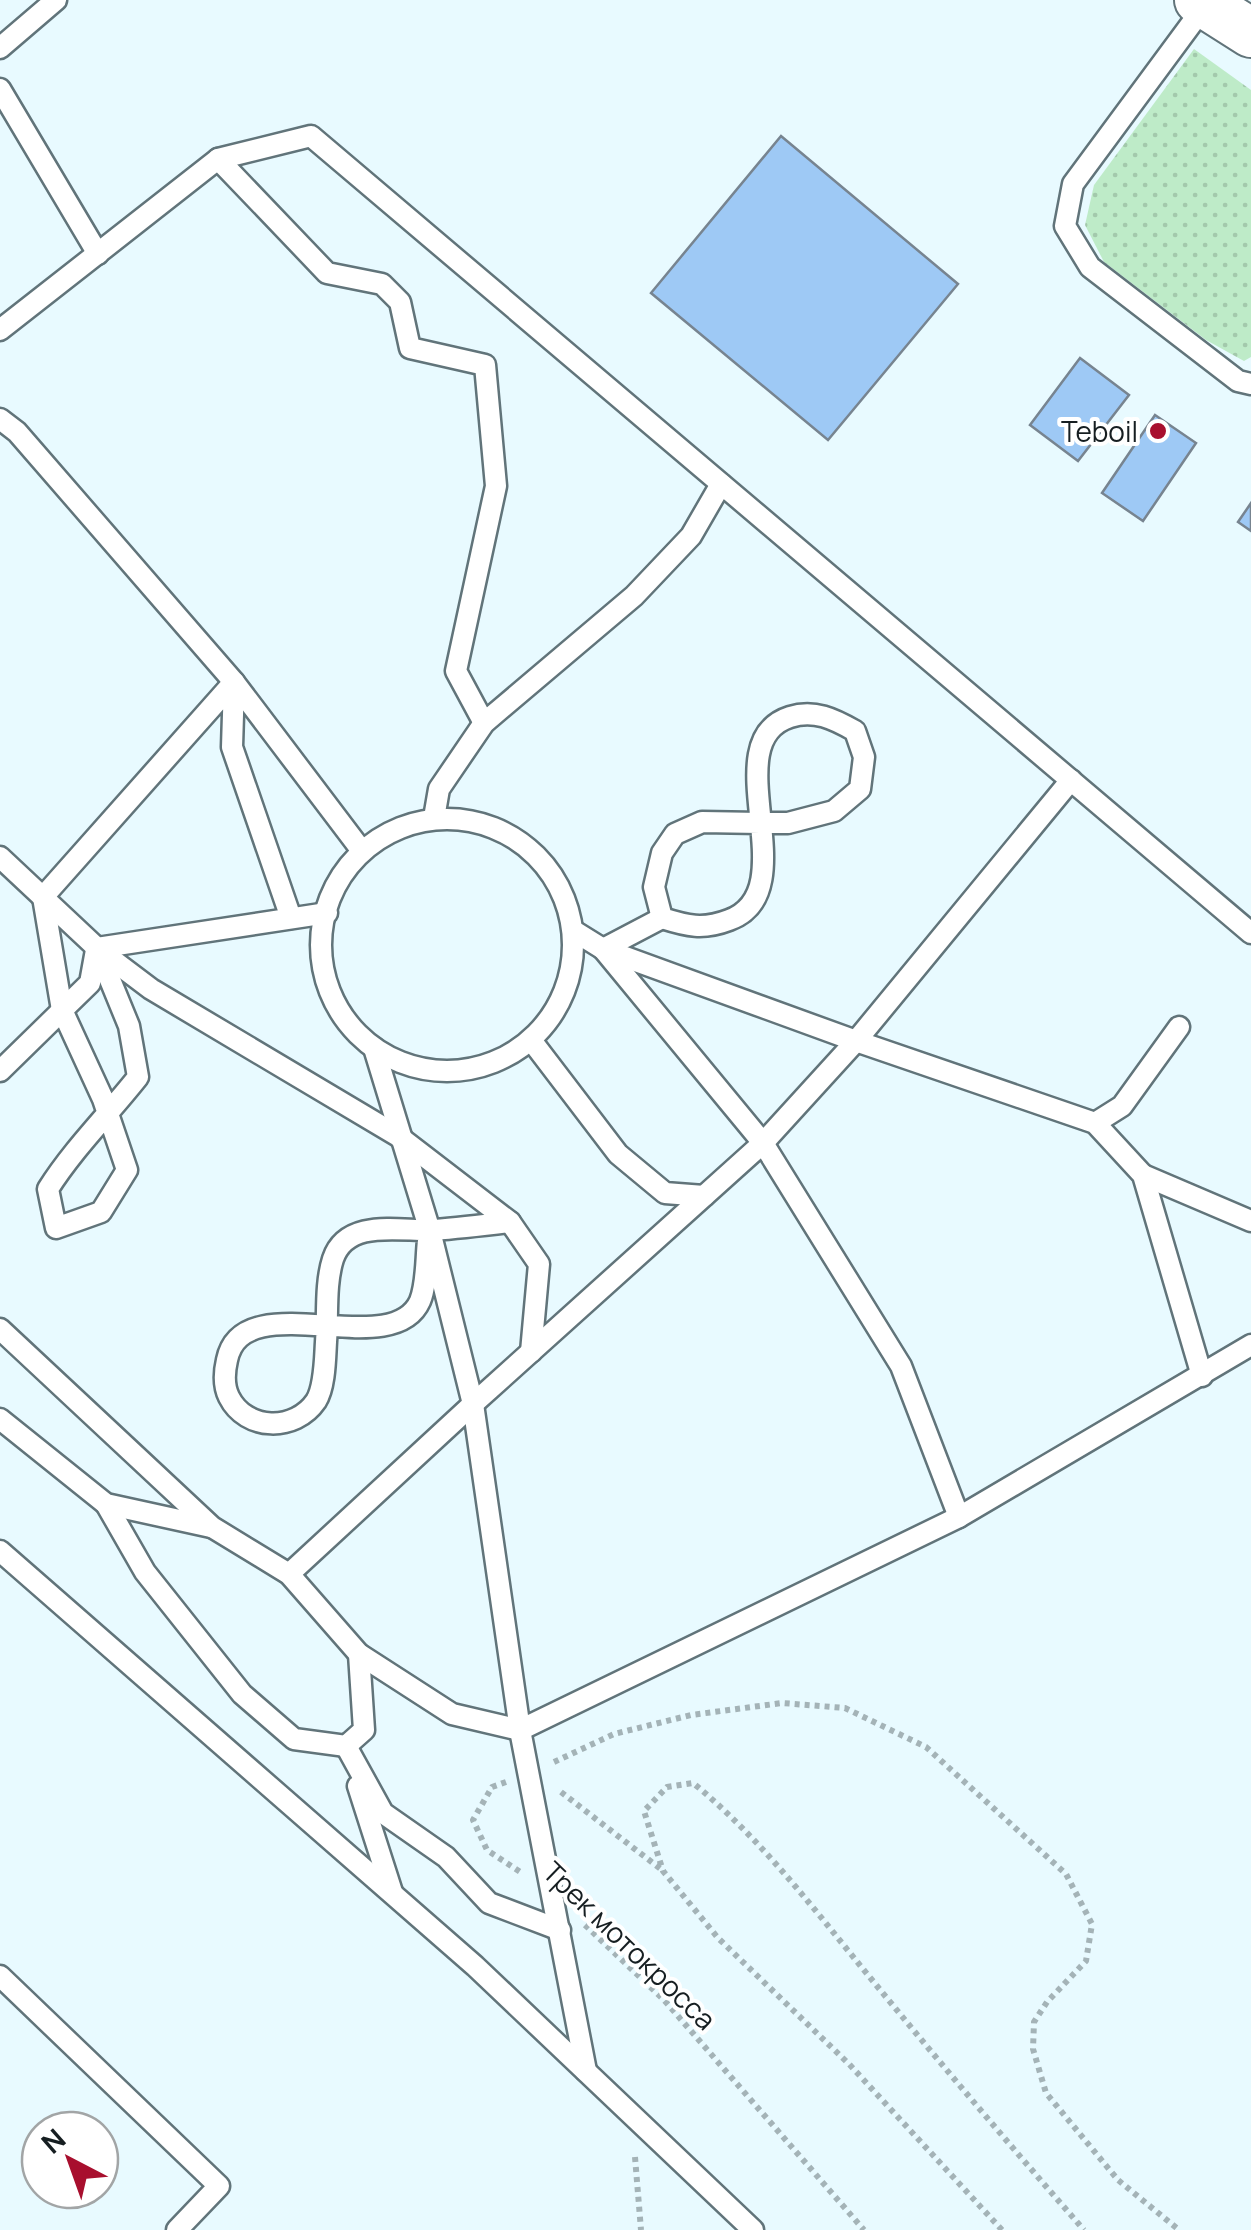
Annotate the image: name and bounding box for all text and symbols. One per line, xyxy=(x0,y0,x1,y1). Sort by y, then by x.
place label: Teboil xyxy=(1061,412,1138,450)
marker: Teboil xyxy=(1147,420,1169,442)
street label: Трек мотокросса xyxy=(535,1853,725,2037)
north arrow xyxy=(20,2110,120,2210)
text: N xyxy=(33,2119,73,2161)

